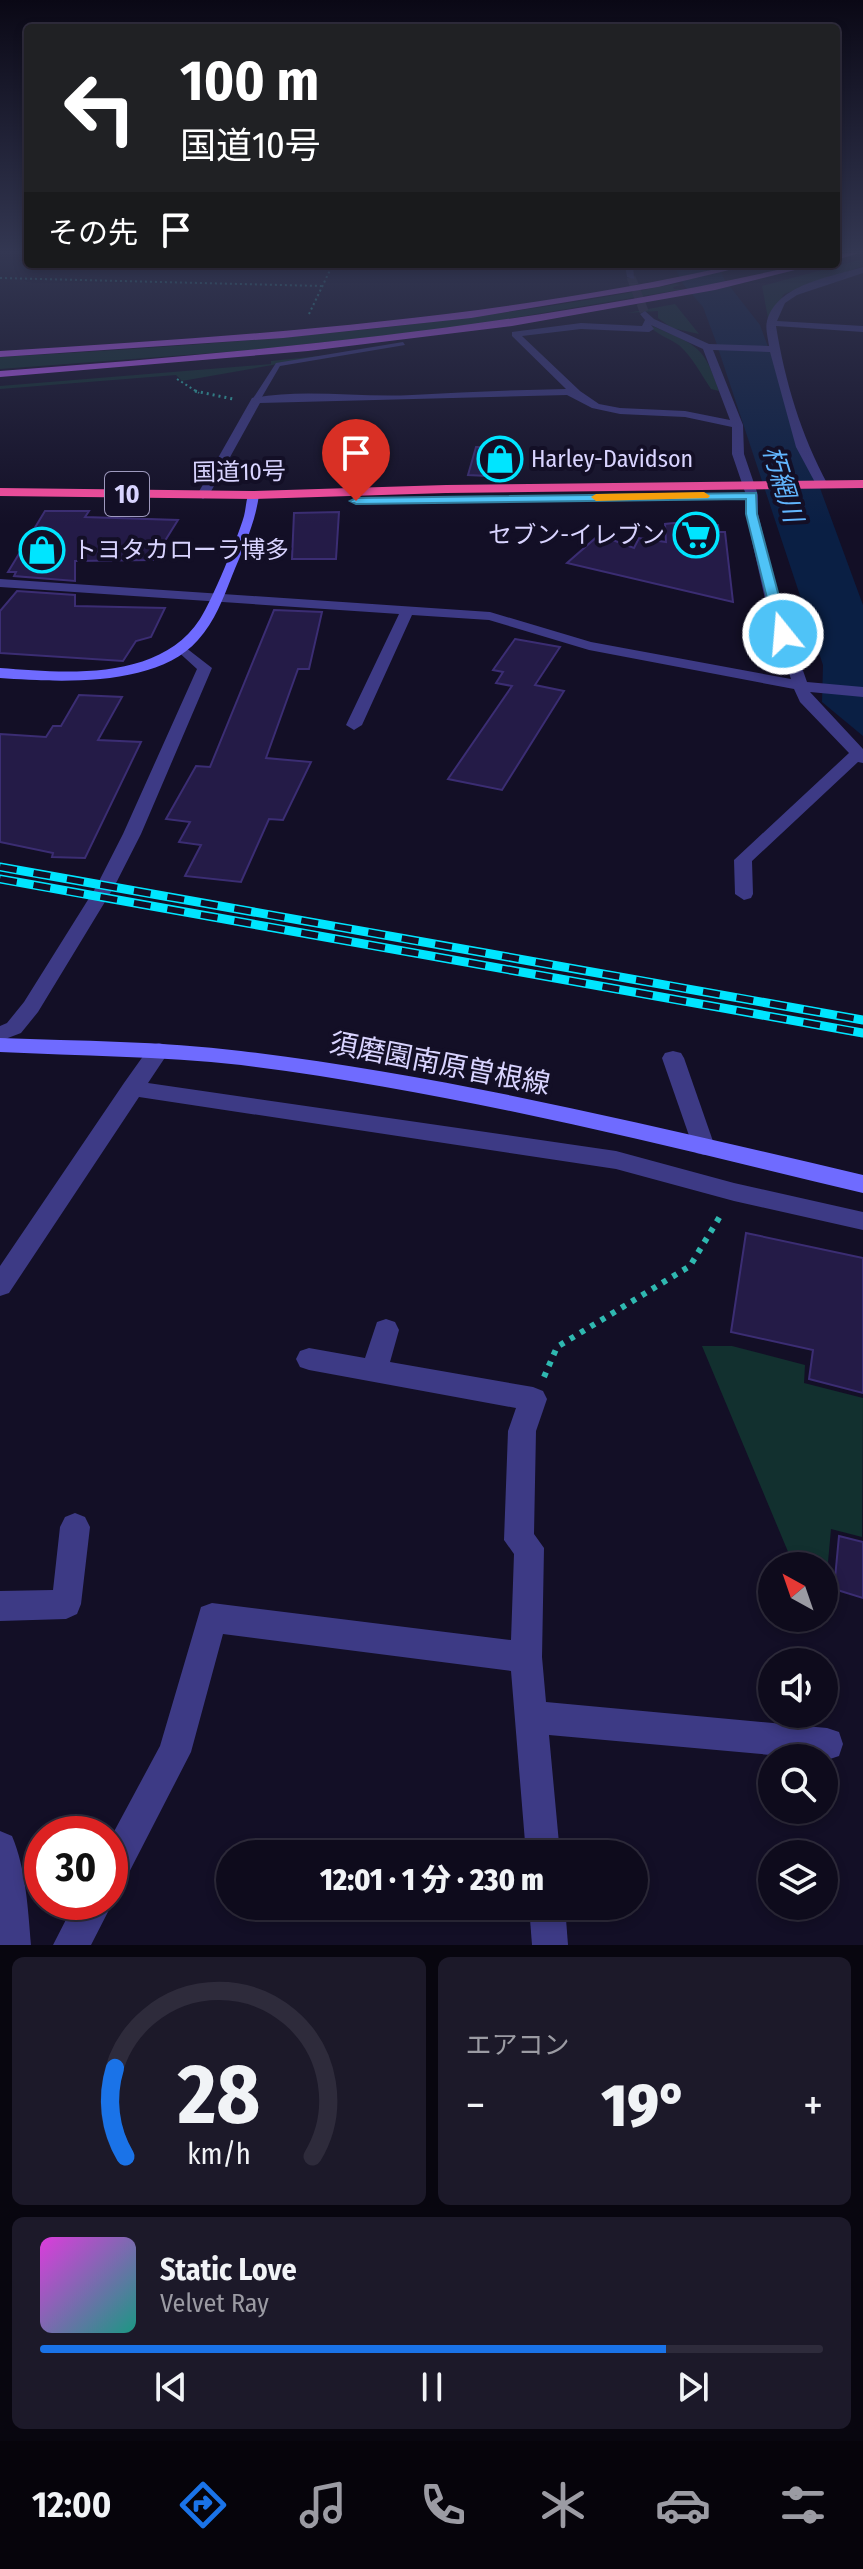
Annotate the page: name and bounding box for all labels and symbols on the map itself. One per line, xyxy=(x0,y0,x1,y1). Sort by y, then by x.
pin xyxy=(322,419,390,501)
shop icon: Harley-Davidson xyxy=(476,435,524,483)
water label: 朽網川 xyxy=(756,442,810,529)
place label: Harley-Davidson xyxy=(531,445,693,473)
street label: 国道10号 xyxy=(192,457,286,487)
road number: 10 xyxy=(105,472,149,516)
supermarket icon: セブン-イレブン xyxy=(672,511,720,559)
place label: セブン-イレブン xyxy=(488,521,665,549)
shop icon: トヨタカローラ博多 xyxy=(18,526,66,574)
place label: トヨタカローラ博多 xyxy=(73,536,289,564)
position arrow xyxy=(741,592,825,676)
street label: 須磨園南原曽根線 xyxy=(327,1026,553,1101)
north arrow xyxy=(758,1552,838,1632)
speed limit sign: 30 xyxy=(24,1816,128,1920)

